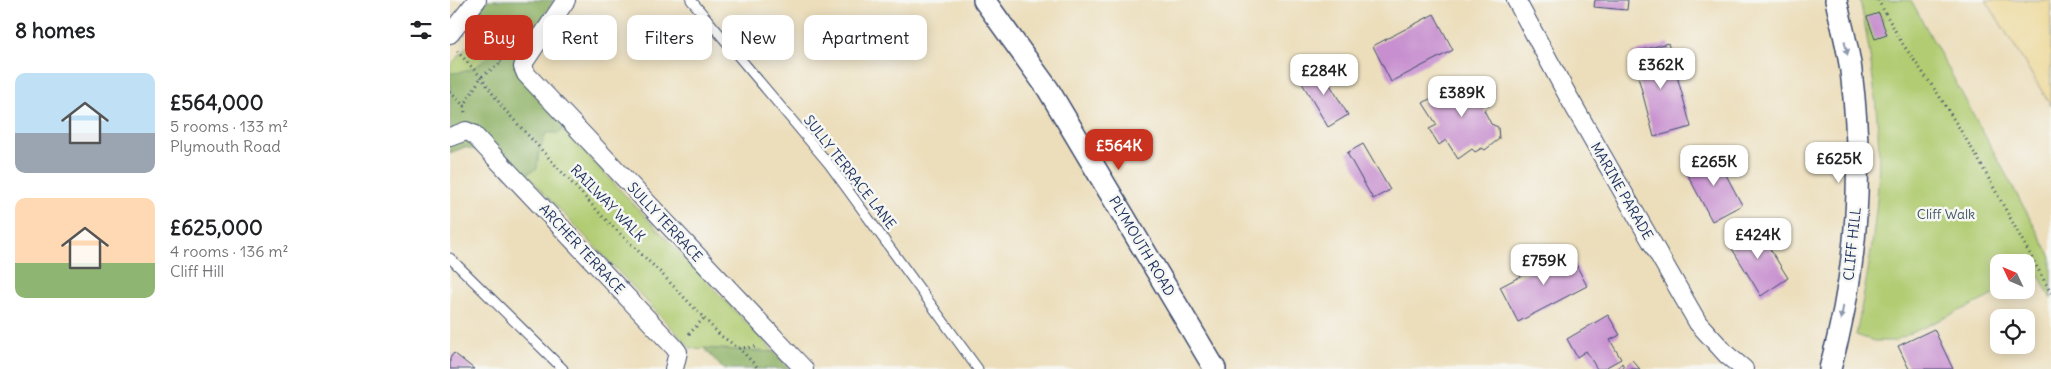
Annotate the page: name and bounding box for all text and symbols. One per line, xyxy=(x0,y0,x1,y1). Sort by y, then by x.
chip: Buy xyxy=(465,15,533,60)
chip: Rent xyxy=(543,15,617,60)
chip: Filters xyxy=(627,15,712,60)
chip: New xyxy=(722,15,794,60)
chip: Apartment xyxy=(804,15,927,60)
icon: filters xyxy=(407,16,435,44)
text: 8 homes xyxy=(15,17,95,44)
one-way arrow xyxy=(1842,40,1850,55)
pin: £362K xyxy=(1626,48,1696,90)
pin: £284K xyxy=(1289,54,1359,96)
text: £362K xyxy=(1638,54,1684,74)
text: £284K xyxy=(1301,60,1347,80)
pin: £389K xyxy=(1427,76,1497,118)
text: £389K xyxy=(1439,82,1485,102)
text: £564,000 xyxy=(170,89,263,116)
icon: home xyxy=(55,93,115,153)
street label: SULLY TERRACE LANE xyxy=(800,111,900,233)
text: 5 rooms · 133 m² xyxy=(170,116,288,136)
pin: £564K xyxy=(1084,128,1154,171)
text: £564K xyxy=(1096,135,1142,155)
text: Plymouth Road xyxy=(170,136,281,156)
street label: MARINE PARADE xyxy=(1587,139,1657,243)
pin: £625K xyxy=(1804,142,1874,184)
pin: £265K xyxy=(1679,144,1749,187)
text: £625K xyxy=(1816,148,1862,168)
text: £265K xyxy=(1691,151,1737,171)
street label: RAILWAY WALK xyxy=(567,161,649,245)
street label: SULLY TERRACE xyxy=(624,179,706,265)
street label: PLYMOUTH ROAD xyxy=(1105,193,1179,299)
street label: ARCHER TERRACE xyxy=(535,200,629,298)
park label: Cliff Walk xyxy=(1917,205,1975,223)
street label: CLIFF HILL xyxy=(1839,206,1865,281)
text: £625,000 xyxy=(170,214,263,241)
icon: home xyxy=(55,218,115,278)
pin: £424K xyxy=(1723,218,1793,260)
text: £424K xyxy=(1735,224,1781,244)
text: 4 rooms · 136 m² xyxy=(170,241,288,261)
pin: £759K xyxy=(1509,244,1579,286)
text: £759K xyxy=(1522,250,1566,270)
north arrow xyxy=(1990,254,2035,299)
map controls xyxy=(1990,254,2035,354)
text: Cliff Hill xyxy=(170,261,224,281)
one-way arrow xyxy=(1838,306,1846,322)
button: locate xyxy=(1990,309,2035,354)

